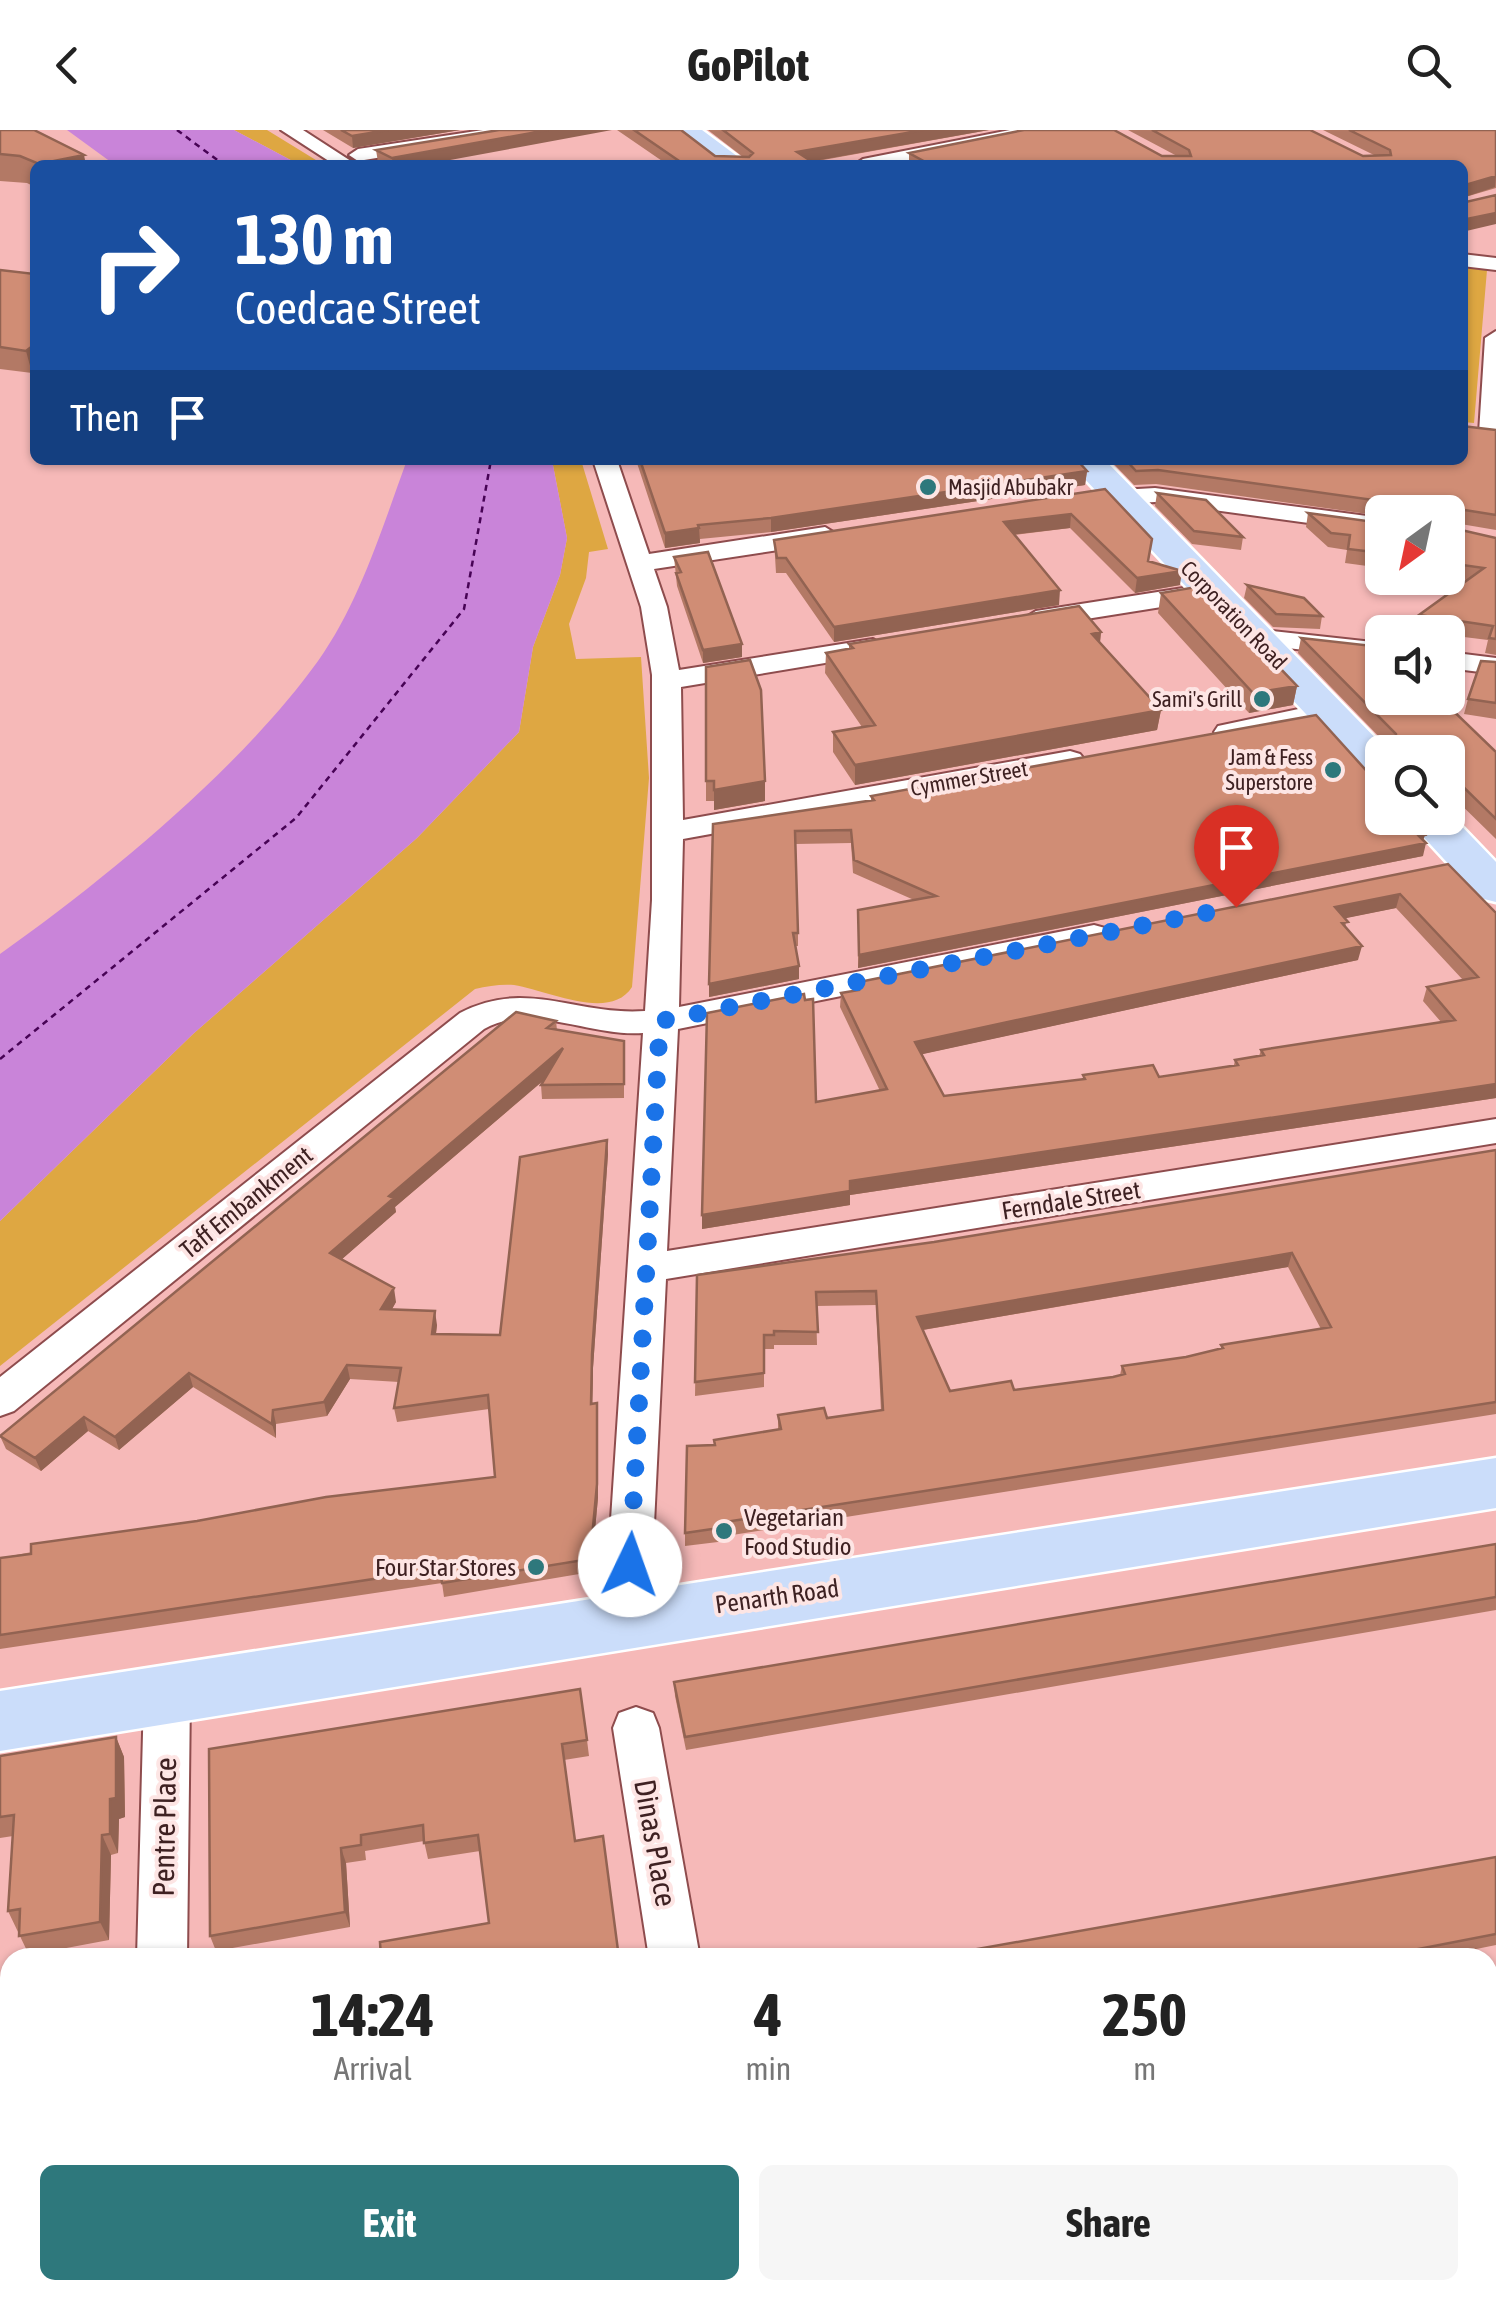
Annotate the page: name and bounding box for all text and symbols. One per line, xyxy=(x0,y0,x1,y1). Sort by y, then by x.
icon: back xyxy=(40,38,95,93)
icon: search xyxy=(1401,38,1456,93)
text: GoPilot xyxy=(687,39,809,91)
text: 130 m xyxy=(235,199,394,279)
icon: right xyxy=(70,200,200,330)
text: Coedcae Street xyxy=(235,282,481,334)
icon: arrive xyxy=(160,390,215,445)
text: Then xyxy=(70,396,140,439)
place label: Masjid Abubakr xyxy=(948,474,1073,500)
marker: Masjid Abubakr xyxy=(917,476,939,498)
north arrow xyxy=(1365,495,1465,595)
map controls xyxy=(1365,495,1465,835)
street label: Corporation Road xyxy=(1176,555,1292,675)
button: sound xyxy=(1365,615,1465,715)
place label: Sami's Grill xyxy=(1152,686,1242,712)
marker: Sami's Grill xyxy=(1251,688,1273,710)
button: search xyxy=(1365,735,1465,835)
place label: Jam & Fess Superstore xyxy=(1226,744,1313,795)
street label: Cymmer Street xyxy=(908,755,1030,801)
marker: Jam & Fess Superstore xyxy=(1322,759,1344,781)
pin xyxy=(1194,805,1279,908)
icon: arrive xyxy=(1209,820,1264,875)
street label: Taff Embankment xyxy=(174,1140,318,1264)
street label: Ferndale Street xyxy=(1000,1175,1142,1225)
place label: Vegetarian Food Studio xyxy=(744,1503,851,1560)
position arrow xyxy=(578,1513,682,1617)
marker: Vegetarian Food Studio xyxy=(713,1520,735,1542)
place label: Four Star Stores xyxy=(375,1553,516,1581)
marker: Four Star Stores xyxy=(525,1556,547,1578)
street label: Penarth Road xyxy=(713,1573,841,1619)
street label: Pentre Place xyxy=(146,1757,182,1897)
street label: Dinas Place xyxy=(628,1777,684,1909)
text: 14:24 xyxy=(311,1980,434,2049)
text: 4 xyxy=(754,1980,783,2049)
text: 250 xyxy=(1102,1980,1187,2049)
text: Arrival xyxy=(334,2050,412,2087)
text: min xyxy=(745,2050,791,2087)
text: m xyxy=(1133,2050,1156,2087)
button: Exit xyxy=(40,2165,739,2280)
button: Share xyxy=(759,2165,1458,2280)

